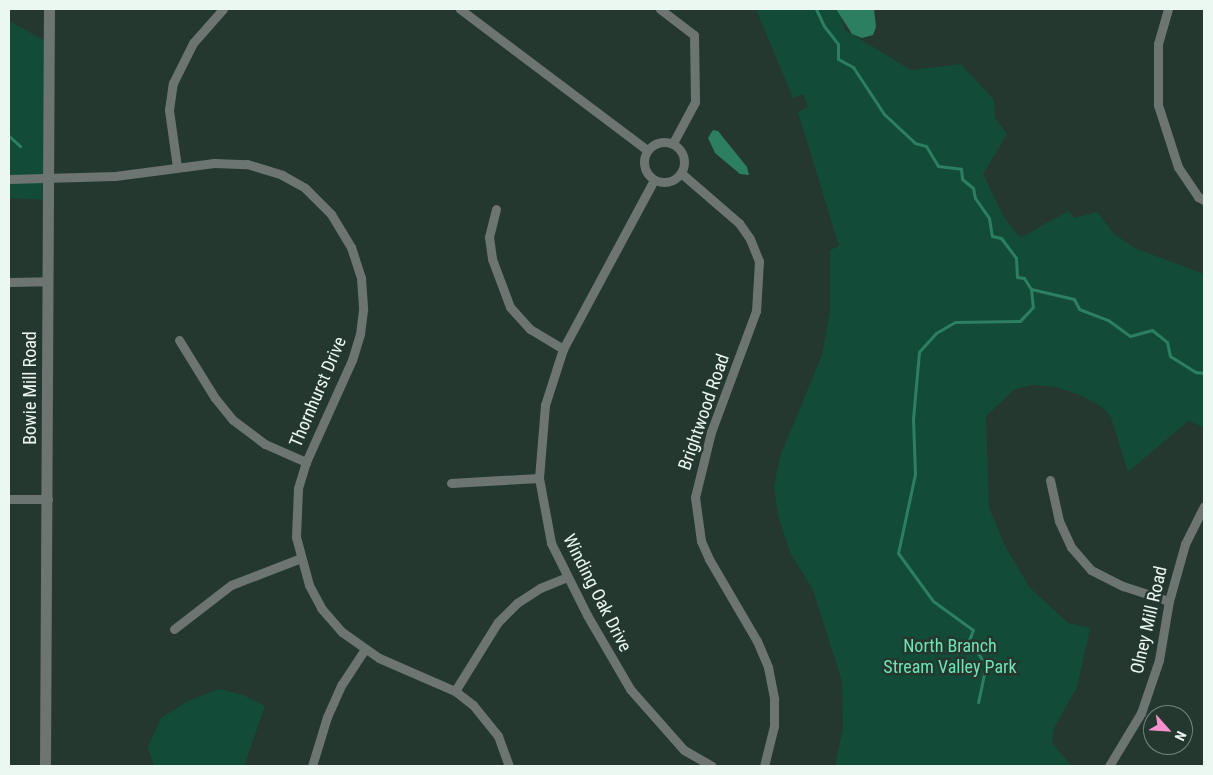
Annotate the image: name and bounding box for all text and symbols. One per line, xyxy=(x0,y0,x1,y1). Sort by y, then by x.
street label: Bowie Mill Road xyxy=(19,331,41,445)
street label: Thornhurst Drive xyxy=(285,334,351,450)
street label: Brightwood Road xyxy=(674,351,734,473)
street label: Winding Oak Drive xyxy=(558,531,636,655)
street label: Olney Mill Road xyxy=(1126,564,1172,676)
park label: North Branch Stream Valley Park xyxy=(883,636,1017,679)
north arrow xyxy=(1143,705,1193,755)
text: N xyxy=(1172,729,1190,743)

